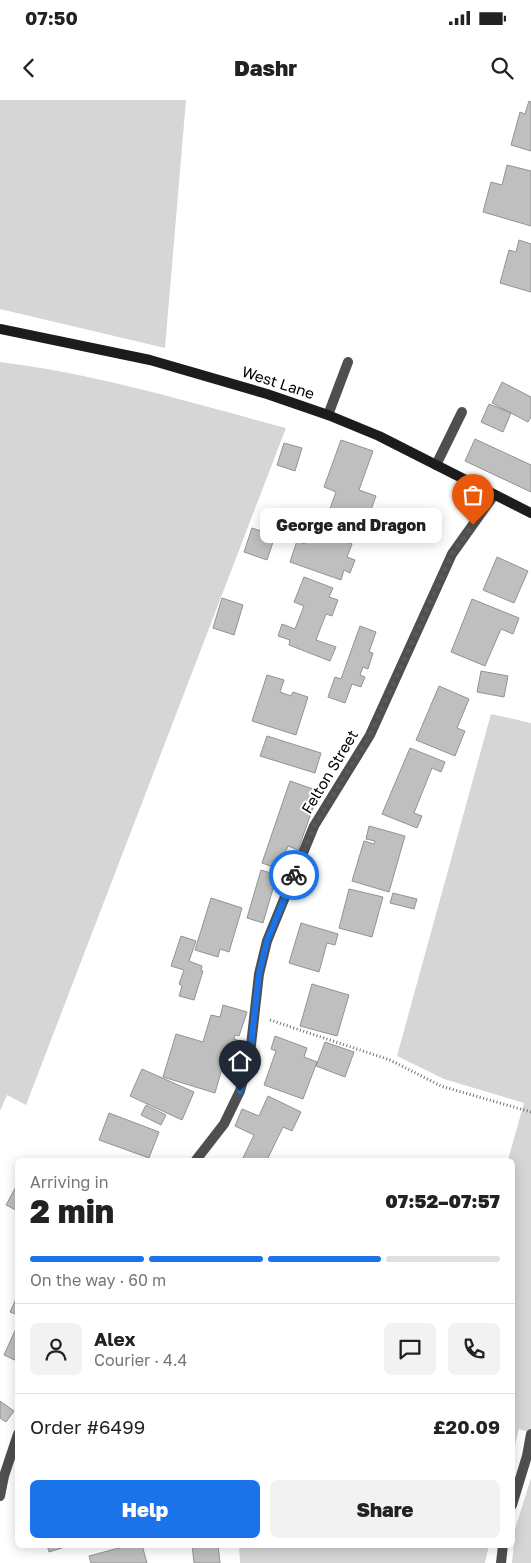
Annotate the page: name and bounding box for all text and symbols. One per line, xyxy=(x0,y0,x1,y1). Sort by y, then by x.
text: 07:50 xyxy=(25,6,78,29)
icon: back xyxy=(15,54,43,82)
text: Dashr xyxy=(234,54,297,81)
icon: search xyxy=(488,54,516,82)
street label: West Lane xyxy=(240,362,317,402)
pin xyxy=(452,474,494,525)
icon: bag xyxy=(459,481,487,509)
callout: George and Dragon xyxy=(260,508,443,542)
text: George and Dragon xyxy=(276,515,426,535)
street label: Felton Street xyxy=(297,726,361,817)
courier xyxy=(269,850,319,900)
icon: bike xyxy=(280,861,308,889)
pin xyxy=(219,1040,261,1091)
icon: home xyxy=(226,1047,254,1075)
text: Arriving in xyxy=(30,1172,109,1192)
text: 07:52–07:57 xyxy=(385,1189,500,1212)
text: 2 min xyxy=(30,1192,114,1230)
text: On the way · 60 m xyxy=(30,1270,166,1290)
button: person xyxy=(30,1323,82,1375)
button: chat xyxy=(384,1323,436,1375)
button: phone xyxy=(448,1323,500,1375)
text: Alex xyxy=(94,1327,135,1350)
text: Courier · 4.4 xyxy=(94,1350,187,1370)
text: Order #6499 xyxy=(30,1415,145,1438)
text: £20.09 xyxy=(433,1415,500,1438)
button: Help xyxy=(30,1480,260,1538)
button: Share xyxy=(270,1480,500,1538)

